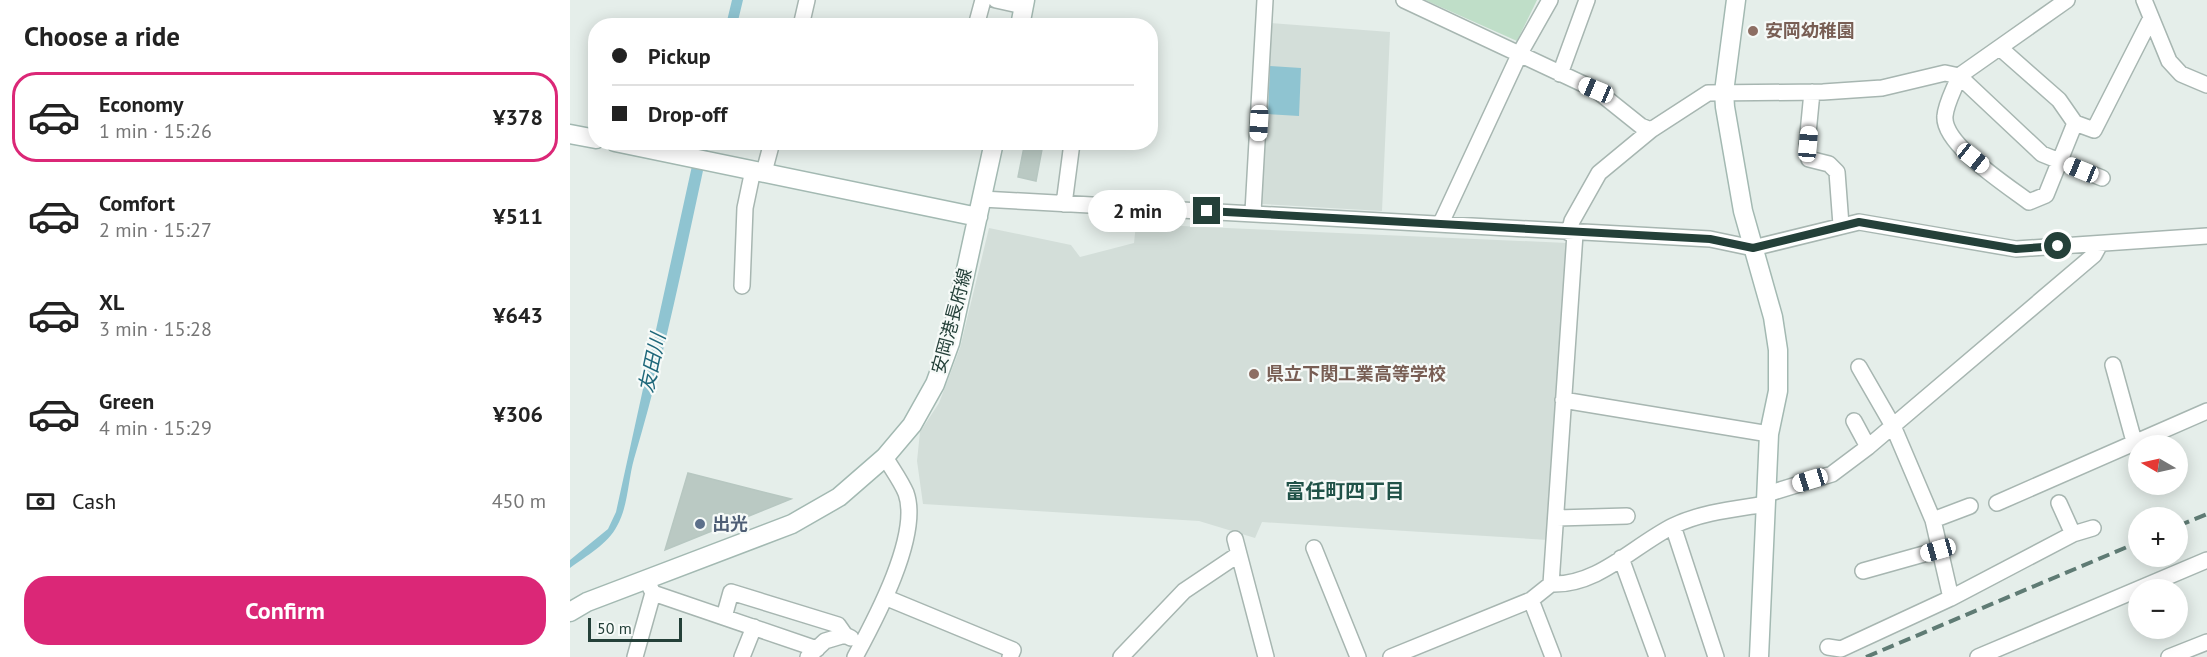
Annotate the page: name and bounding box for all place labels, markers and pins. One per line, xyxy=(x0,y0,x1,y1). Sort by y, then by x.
place label: 安岡幼稚園 xyxy=(1765,19,1855,42)
marker: 安岡幼稚園 xyxy=(1746,24,1760,38)
place label: 県立下関工業高等学校 xyxy=(1266,362,1446,385)
marker: 県立下関工業高等学校 xyxy=(1247,367,1261,381)
place label: 出光 xyxy=(712,512,748,535)
marker: 出光 xyxy=(693,517,707,531)

